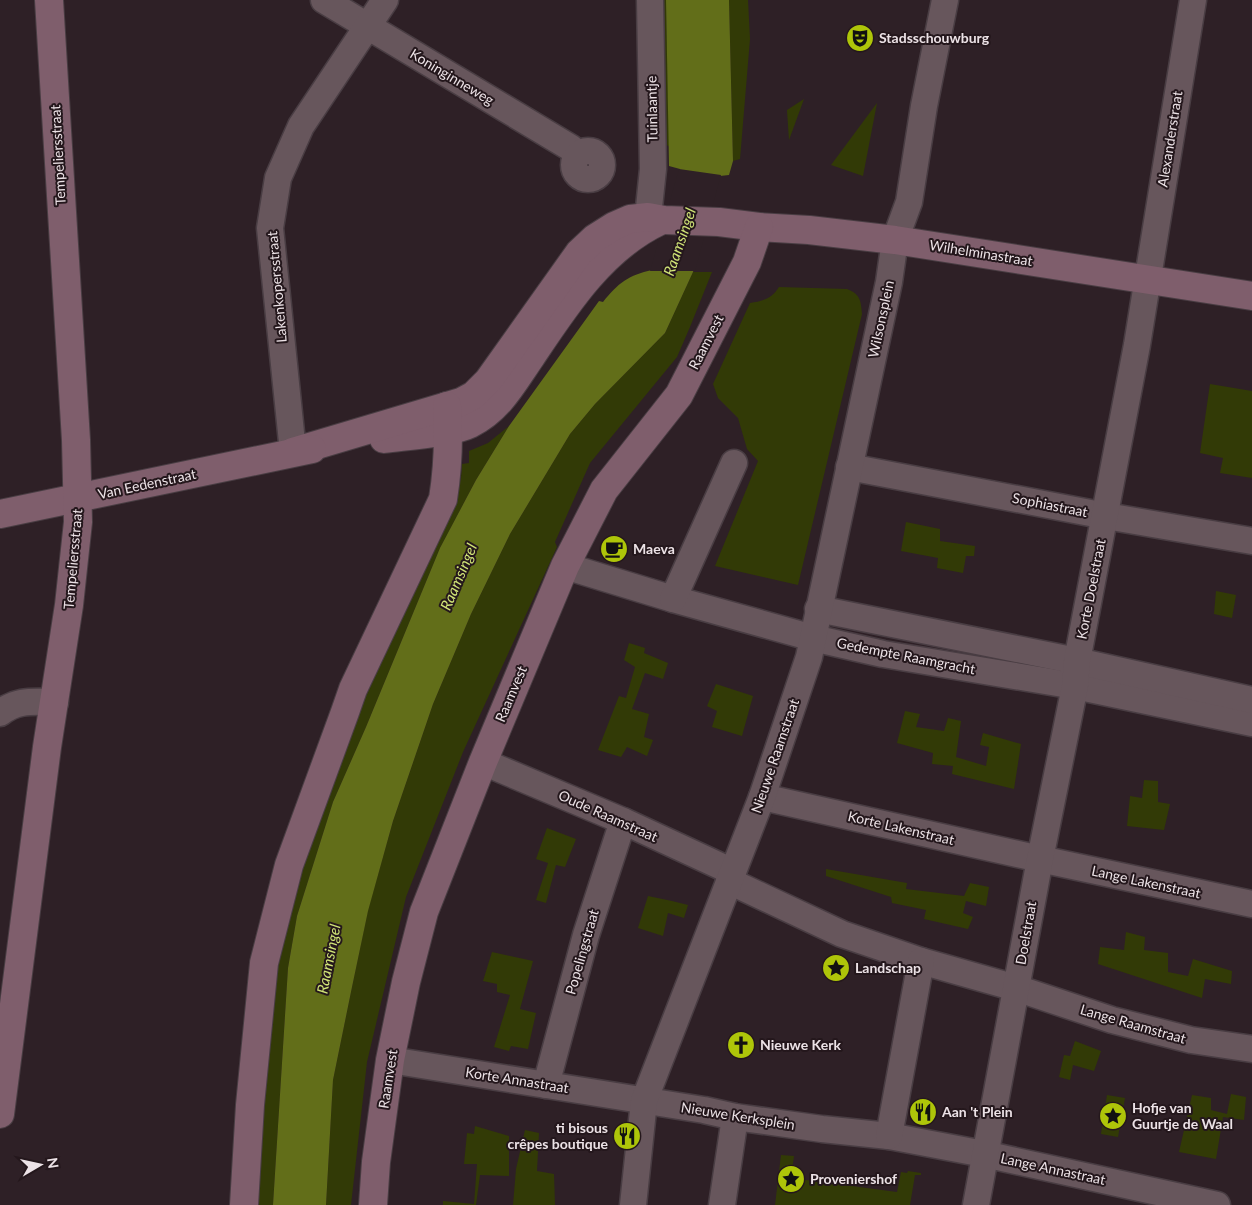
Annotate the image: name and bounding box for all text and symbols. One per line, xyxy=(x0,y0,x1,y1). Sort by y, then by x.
theatre icon: Stadsschouwburg xyxy=(845,23,875,53)
place label: Stadsschouwburg xyxy=(879,29,990,46)
street label: Koninginneweg xyxy=(407,45,497,108)
street label: Tuinlaantje xyxy=(642,76,661,142)
street label: Alexanderstraat xyxy=(1154,90,1185,188)
street label: Tempeliersstraat xyxy=(46,104,69,206)
water label: Raamsingel xyxy=(659,205,699,278)
street label: Lakenkopersstraat xyxy=(263,231,290,344)
street label: Wilhelminastraat xyxy=(928,236,1034,269)
street label: Wilsonsplein xyxy=(864,279,897,359)
street label: Raamvest xyxy=(684,311,727,372)
street label: Van Eedenstraat xyxy=(96,465,198,502)
street label: Sophiastraat xyxy=(1011,489,1089,520)
street label: Tempeliersstraat xyxy=(60,508,85,610)
cafe icon: Maeva xyxy=(599,534,629,564)
street label: Korte Doelstraat xyxy=(1072,537,1109,641)
water label: Raamsingel xyxy=(436,540,480,613)
place label: Maeva xyxy=(633,540,675,557)
street label: Gedempte Raamgracht xyxy=(835,634,977,677)
street label: Raamvest xyxy=(491,663,530,724)
street label: Nieuwe Raamstraat xyxy=(747,696,802,815)
street label: Oude Raamstraat xyxy=(556,786,660,845)
street label: Korte Lakenstraat xyxy=(846,807,956,848)
street label: Lange Lakenstraat xyxy=(1090,862,1202,901)
street label: Doelstraat xyxy=(1012,900,1039,966)
street label: Popelingstraat xyxy=(561,907,602,996)
water label: Raamsingel xyxy=(312,922,344,995)
place icon: Landschap xyxy=(821,953,851,983)
place label: Landschap xyxy=(855,959,921,976)
street label: Lange Raamstraat xyxy=(1078,1000,1188,1047)
church icon: Nieuwe Kerk xyxy=(726,1030,756,1060)
place label: Nieuwe Kerk xyxy=(760,1036,841,1053)
street label: Raamvest xyxy=(374,1048,401,1110)
street label: Korte Annastraat xyxy=(464,1063,570,1096)
restaurant icon: Aan 't Plein xyxy=(908,1097,938,1127)
street label: Nieuwe Kerksplein xyxy=(680,1098,796,1133)
place label: Hofje van Guurtje de Waal xyxy=(1132,1099,1233,1132)
place icon: Hofje van Guurtje de Waal xyxy=(1098,1101,1128,1131)
place label: Aan 't Plein xyxy=(941,1103,1013,1120)
place label: ti bisous crêpes boutique xyxy=(508,1119,609,1152)
restaurant icon: ti bisous crêpes boutique xyxy=(612,1121,642,1151)
north arrow xyxy=(15,1140,65,1190)
street label: Lange Annastraat xyxy=(999,1149,1107,1188)
text: N xyxy=(44,1156,63,1170)
place icon: Proveniershof xyxy=(776,1164,806,1194)
place label: Proveniershof xyxy=(810,1170,897,1187)

